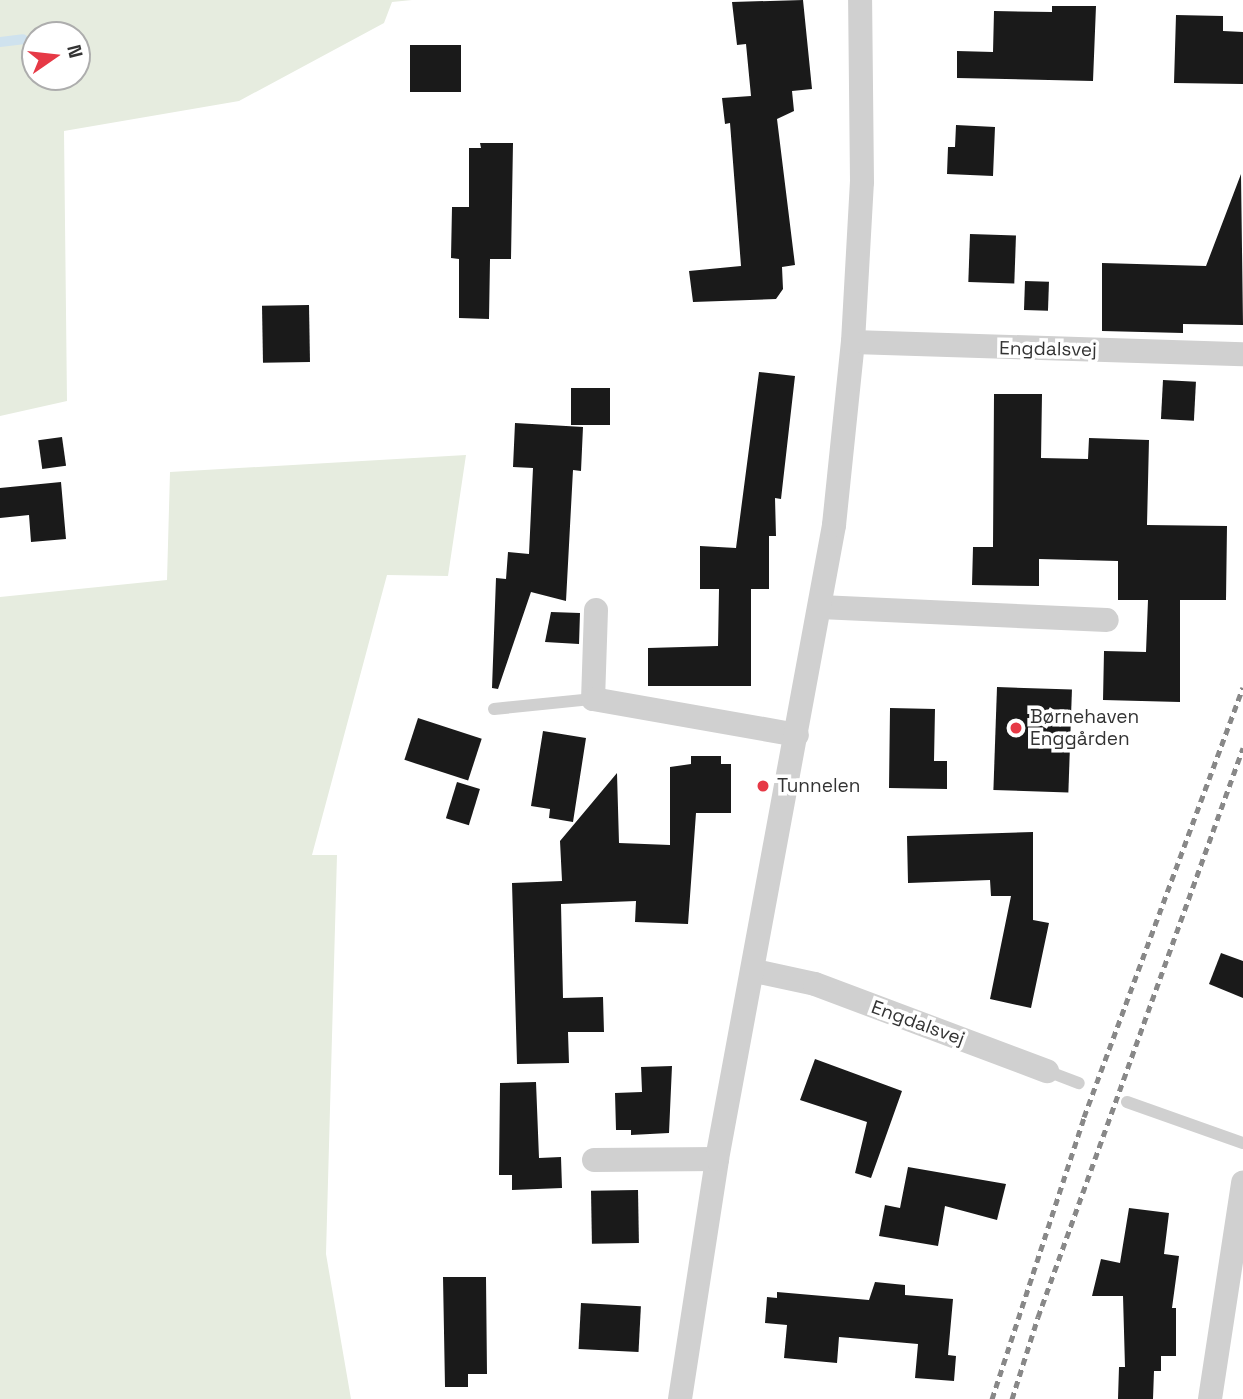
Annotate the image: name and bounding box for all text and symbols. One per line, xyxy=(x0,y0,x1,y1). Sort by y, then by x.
north arrow xyxy=(21,21,91,91)
text: N xyxy=(61,42,89,60)
street label: Engdalsvej xyxy=(999,337,1097,361)
place label: Børnehaven Enggården xyxy=(1030,706,1139,750)
marker: Børnehaven Enggården xyxy=(1008,720,1024,736)
place label: Tunnelen xyxy=(777,775,860,797)
marker: Tunnelen xyxy=(755,778,771,794)
street label: Engdalsvej xyxy=(868,996,968,1050)

